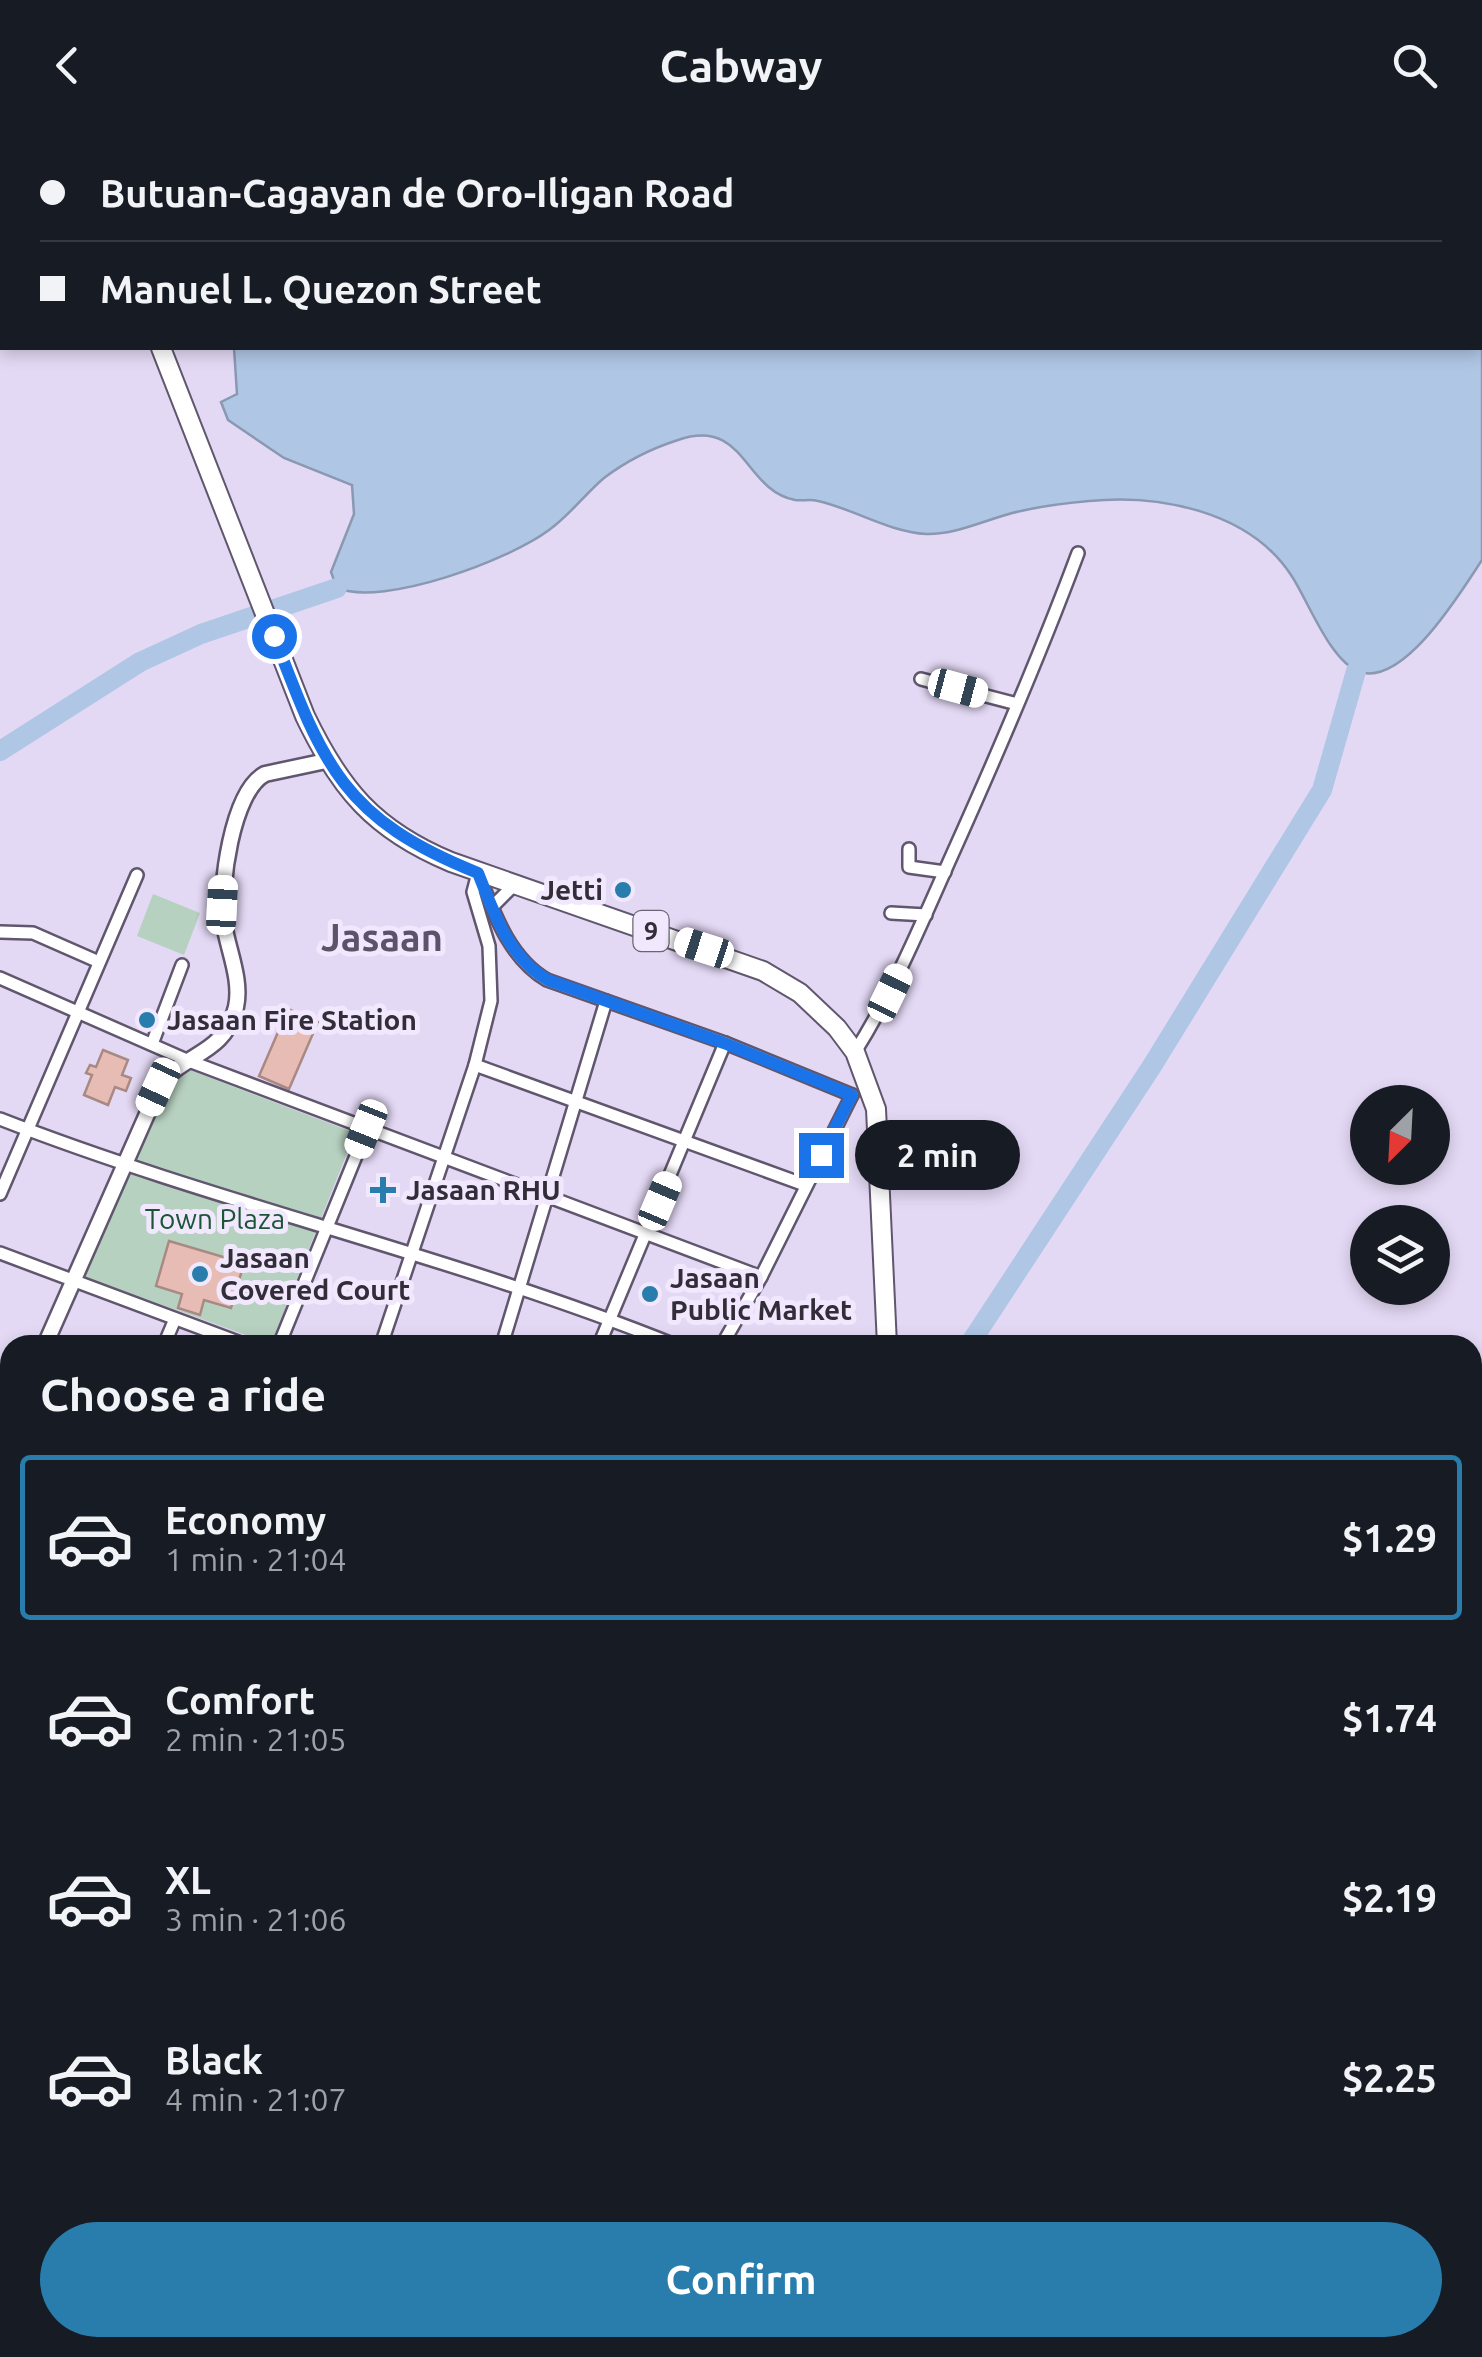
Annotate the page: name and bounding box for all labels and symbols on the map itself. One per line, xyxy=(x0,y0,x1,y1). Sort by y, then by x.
route start xyxy=(252,614,297,659)
car xyxy=(925,666,991,710)
car xyxy=(205,874,239,936)
place label: Jetti xyxy=(540,874,603,905)
marker: Jetti xyxy=(612,879,634,901)
road number: 9 xyxy=(634,911,668,951)
district label: Jasaan xyxy=(321,916,443,958)
car xyxy=(671,924,737,972)
car xyxy=(863,959,917,1027)
place label: Jasaan Fire Station xyxy=(167,1004,417,1035)
marker: Jasaan Fire Station xyxy=(136,1009,158,1031)
car xyxy=(132,1053,184,1121)
north arrow xyxy=(1350,1085,1450,1185)
car xyxy=(341,1096,391,1162)
callout: 2 min xyxy=(856,1120,1021,1190)
route end xyxy=(799,1133,844,1178)
car xyxy=(634,1168,686,1234)
place label: Jasaan RHU xyxy=(406,1174,561,1205)
marker: Jasaan RHU xyxy=(370,1177,396,1203)
park label: Town Plaza xyxy=(145,1203,285,1234)
place label: Jasaan Covered Court xyxy=(220,1242,410,1305)
place label: Jasaan Public Market xyxy=(670,1262,852,1325)
marker: Jasaan Covered Court xyxy=(189,1263,211,1285)
marker: Jasaan Public Market xyxy=(639,1283,661,1305)

